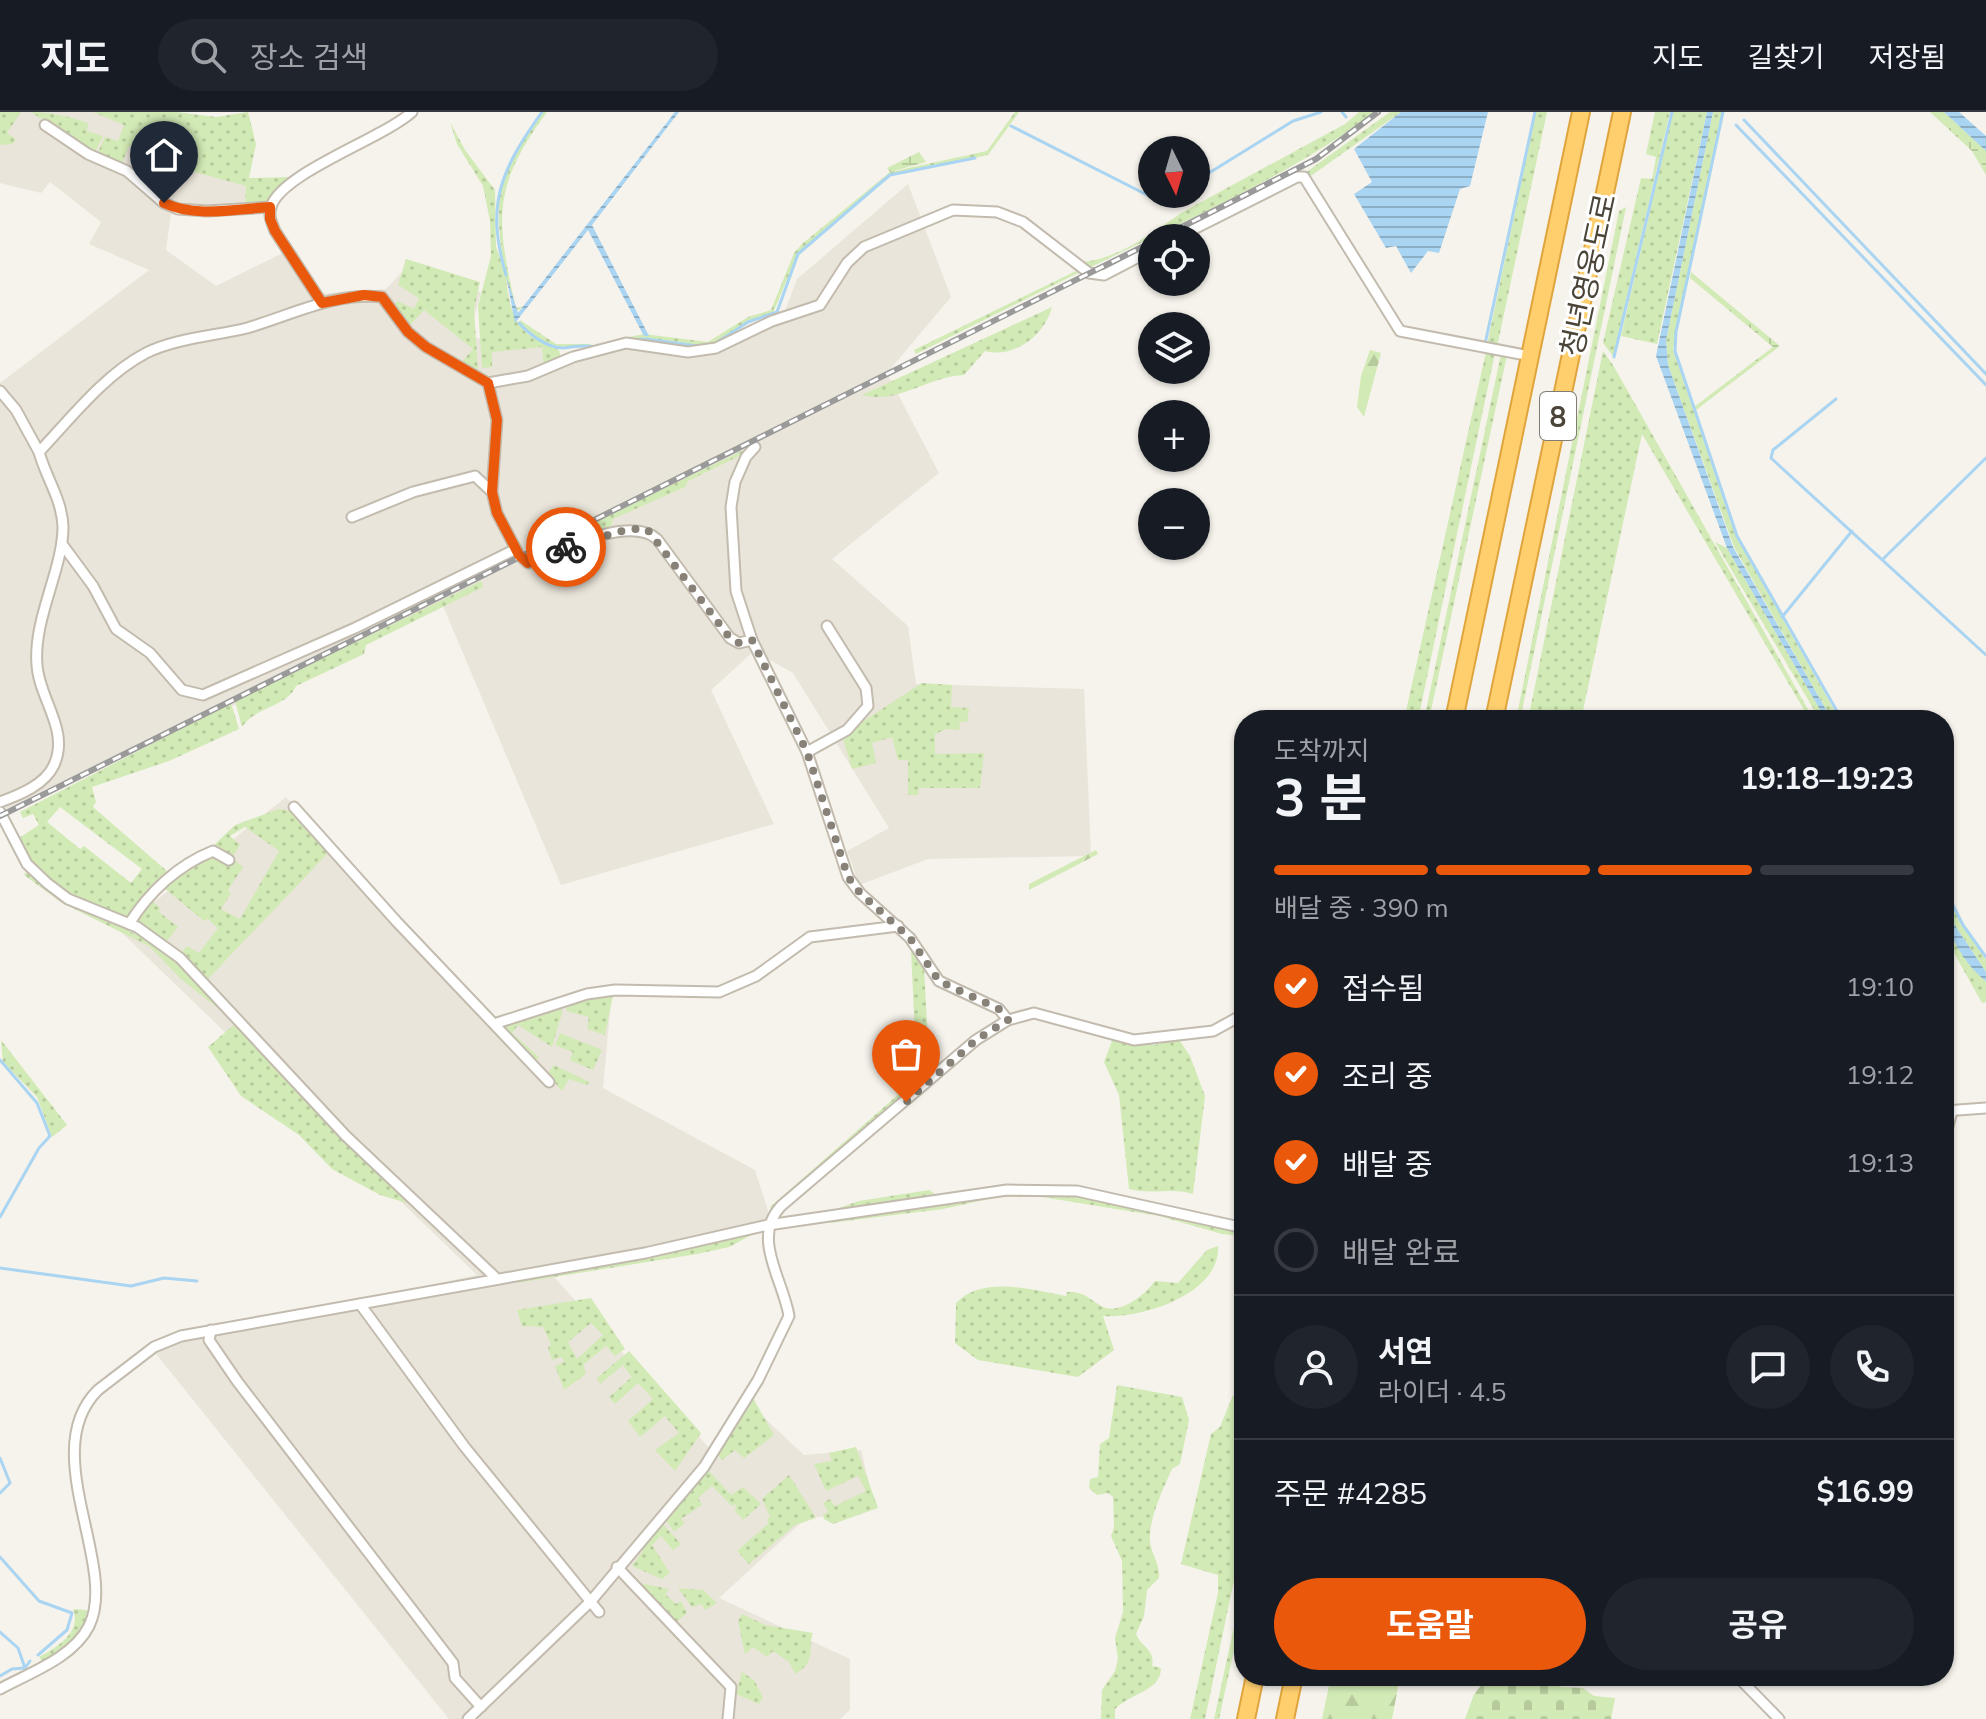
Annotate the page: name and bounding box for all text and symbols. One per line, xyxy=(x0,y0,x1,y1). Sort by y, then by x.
search box xyxy=(158,19,718,91)
icon: search xyxy=(186,33,230,77)
text: 지도 xyxy=(40,34,110,82)
text: 장소 검색 xyxy=(250,38,368,76)
text: 지도 xyxy=(1652,39,1703,74)
text: 길찾기 xyxy=(1747,39,1825,74)
text: 저장됨 xyxy=(1869,39,1946,74)
pin xyxy=(130,121,198,203)
icon: home xyxy=(142,133,186,177)
north arrow xyxy=(1138,136,1210,208)
map controls xyxy=(1138,136,1210,560)
street label: 청년영웅도로 xyxy=(1552,190,1624,360)
button: locate xyxy=(1138,224,1210,296)
button: layers xyxy=(1138,312,1210,384)
road number: 8 xyxy=(1540,392,1576,440)
button: + xyxy=(1138,400,1210,472)
button: − xyxy=(1138,488,1210,560)
courier xyxy=(526,507,606,587)
icon: bike xyxy=(544,525,588,569)
text: 도착까지 xyxy=(1274,734,1370,767)
text: 19:18–19:23 xyxy=(1740,759,1914,797)
text: 3 분 xyxy=(1274,764,1367,829)
text: 배달 중 · 390 m xyxy=(1274,891,1449,924)
icon: check xyxy=(1274,964,1318,1008)
text: 접수됨 xyxy=(1342,969,1425,1007)
text: 19:10 xyxy=(1846,970,1914,1003)
pin xyxy=(872,1020,940,1102)
icon: bag xyxy=(884,1032,928,1076)
icon: check xyxy=(1274,1052,1318,1096)
text: 조리 중 xyxy=(1342,1057,1433,1095)
text: 19:12 xyxy=(1846,1058,1914,1091)
icon: check xyxy=(1274,1140,1318,1184)
text: 배달 중 xyxy=(1342,1145,1433,1183)
text: 19:13 xyxy=(1846,1146,1914,1179)
text: 배달 완료 xyxy=(1342,1233,1460,1271)
button: person xyxy=(1274,1325,1358,1409)
button: chat xyxy=(1726,1325,1810,1409)
button: phone xyxy=(1830,1325,1914,1409)
text: 서연 xyxy=(1378,1332,1433,1370)
text: 라이더 · 4.5 xyxy=(1378,1375,1506,1408)
text: $16.99 xyxy=(1817,1472,1914,1510)
text: 주문 #4285 xyxy=(1274,1474,1427,1512)
button: 도움말 xyxy=(1274,1578,1586,1670)
button: 공유 xyxy=(1602,1578,1914,1670)

